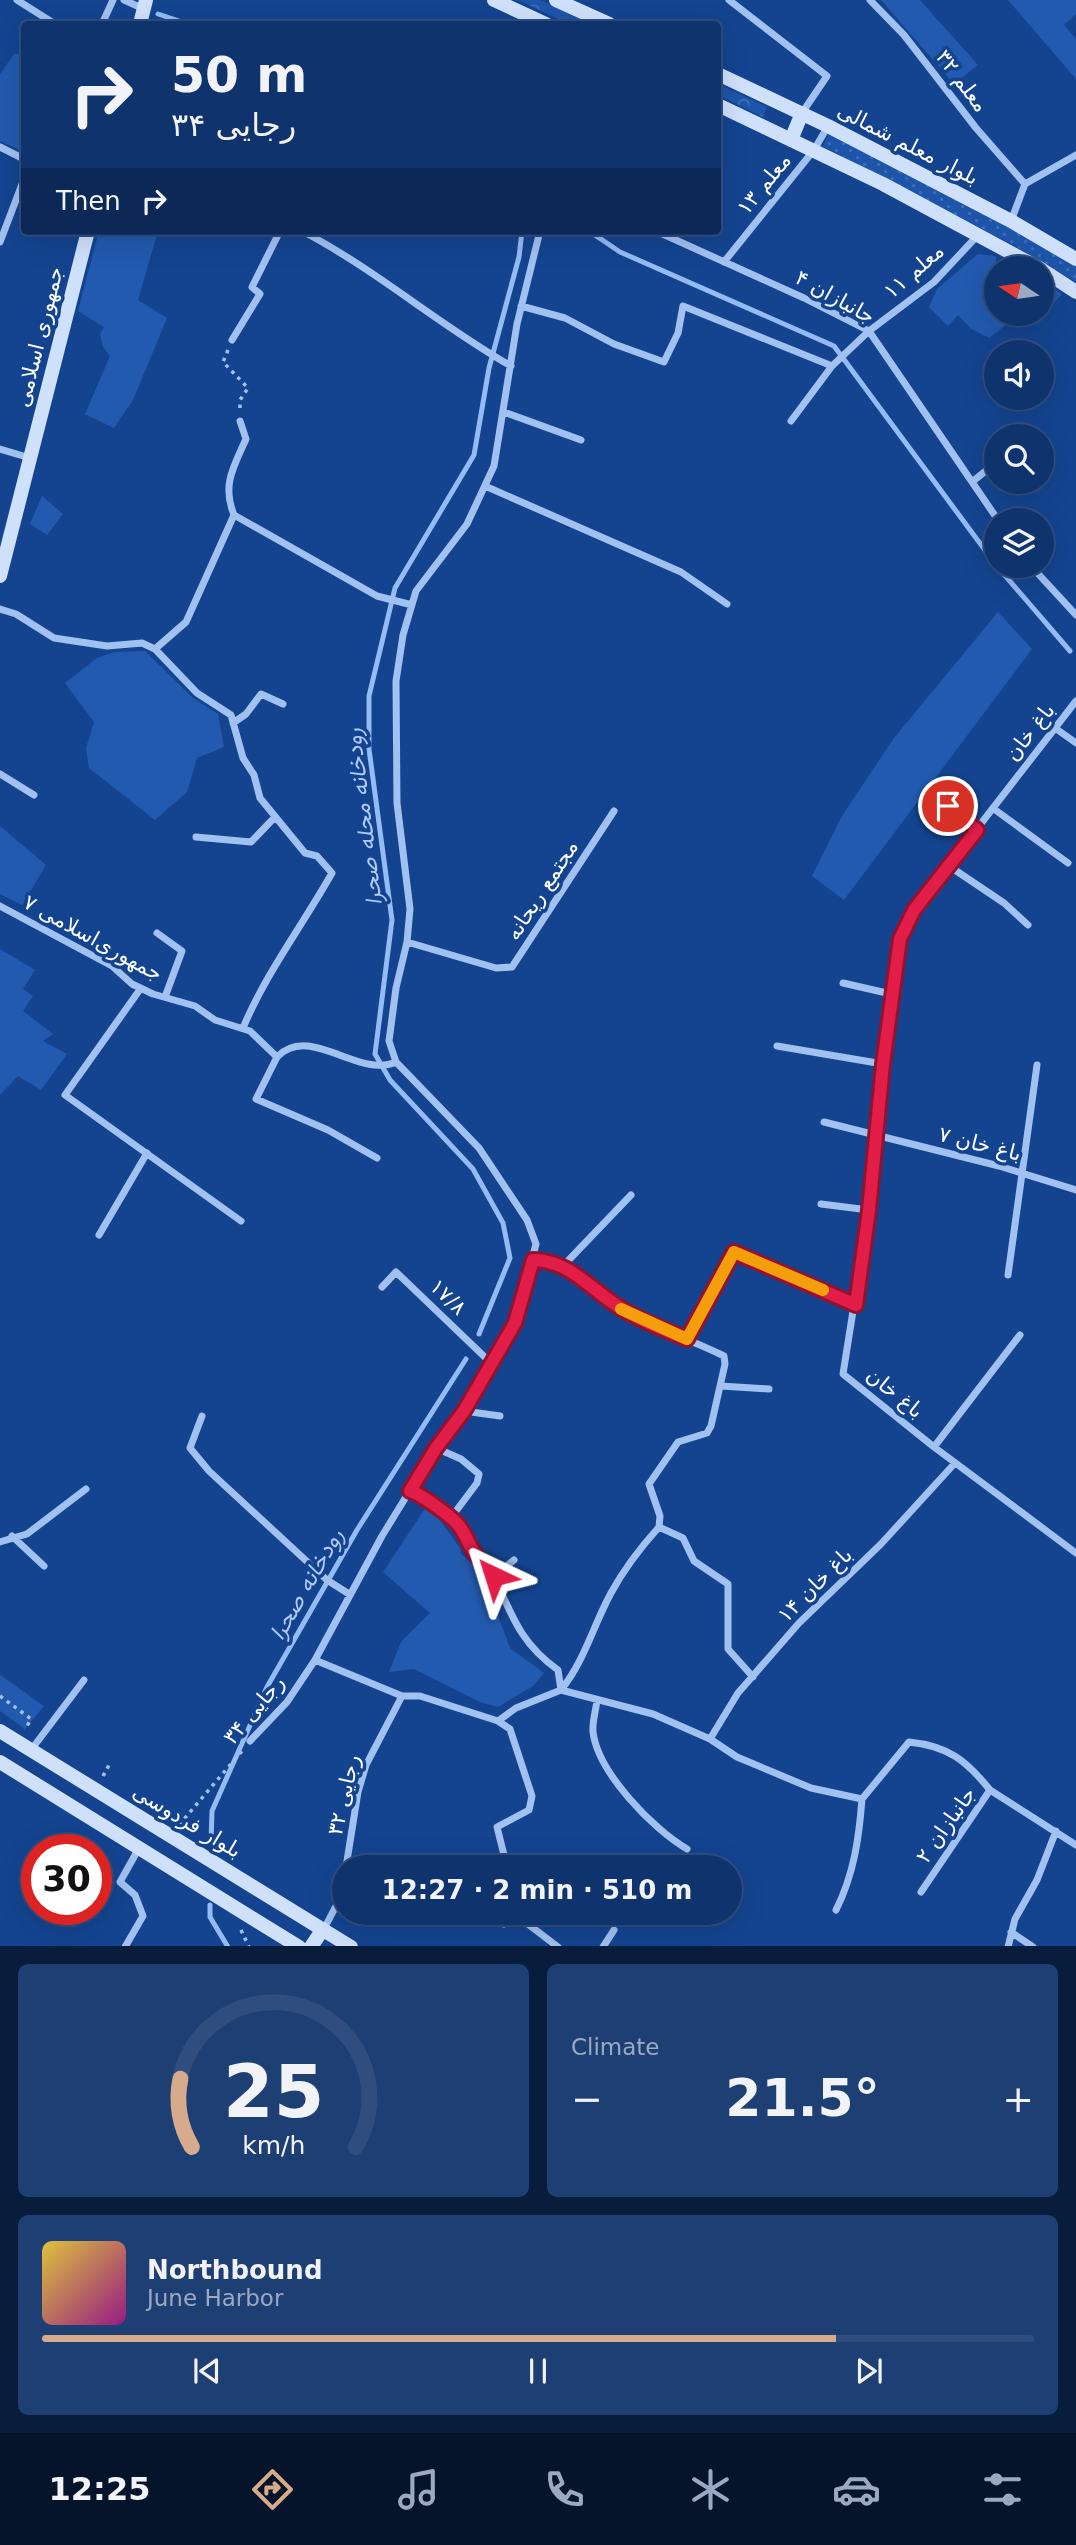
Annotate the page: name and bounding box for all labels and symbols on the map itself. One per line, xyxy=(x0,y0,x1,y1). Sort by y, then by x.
street label: معلم ۳۲ xyxy=(930,45,993,117)
street label: بلوار معلم شمالی xyxy=(833,98,983,191)
street label: معلم ۱۳ xyxy=(732,149,797,220)
street label: معلم ۱۱ xyxy=(879,238,950,304)
north arrow xyxy=(984,256,1054,326)
street label: جمهوری اسلامی xyxy=(10,264,68,410)
street label: جانبازان ۴ xyxy=(791,265,879,329)
street label: باغ خان xyxy=(1000,699,1060,765)
water label: رودخانه محله صحرا xyxy=(339,727,389,907)
pin xyxy=(918,776,978,836)
street label: مجتمع ریحانه xyxy=(501,836,583,944)
street label: جمهوری‌اسلامی ۷ xyxy=(19,890,167,986)
street label: باغ خان ۷ xyxy=(936,1122,1024,1166)
street label: ۱۷/۸ xyxy=(425,1274,471,1320)
street label: باغ خان xyxy=(862,1363,928,1423)
water label: رودخانه صحرا xyxy=(264,1524,350,1645)
position arrow xyxy=(457,1539,531,1613)
street label: باغ خان ۱۴ xyxy=(773,1543,857,1627)
street label: رجایی ۳۴ xyxy=(218,1671,290,1749)
street label: رجایی ۳۲ xyxy=(323,1752,365,1838)
street label: بلوار فردوسی xyxy=(128,1779,246,1863)
street label: جانبازان ۲ xyxy=(911,1782,981,1868)
speed limit sign: 30 xyxy=(21,1834,112,1925)

